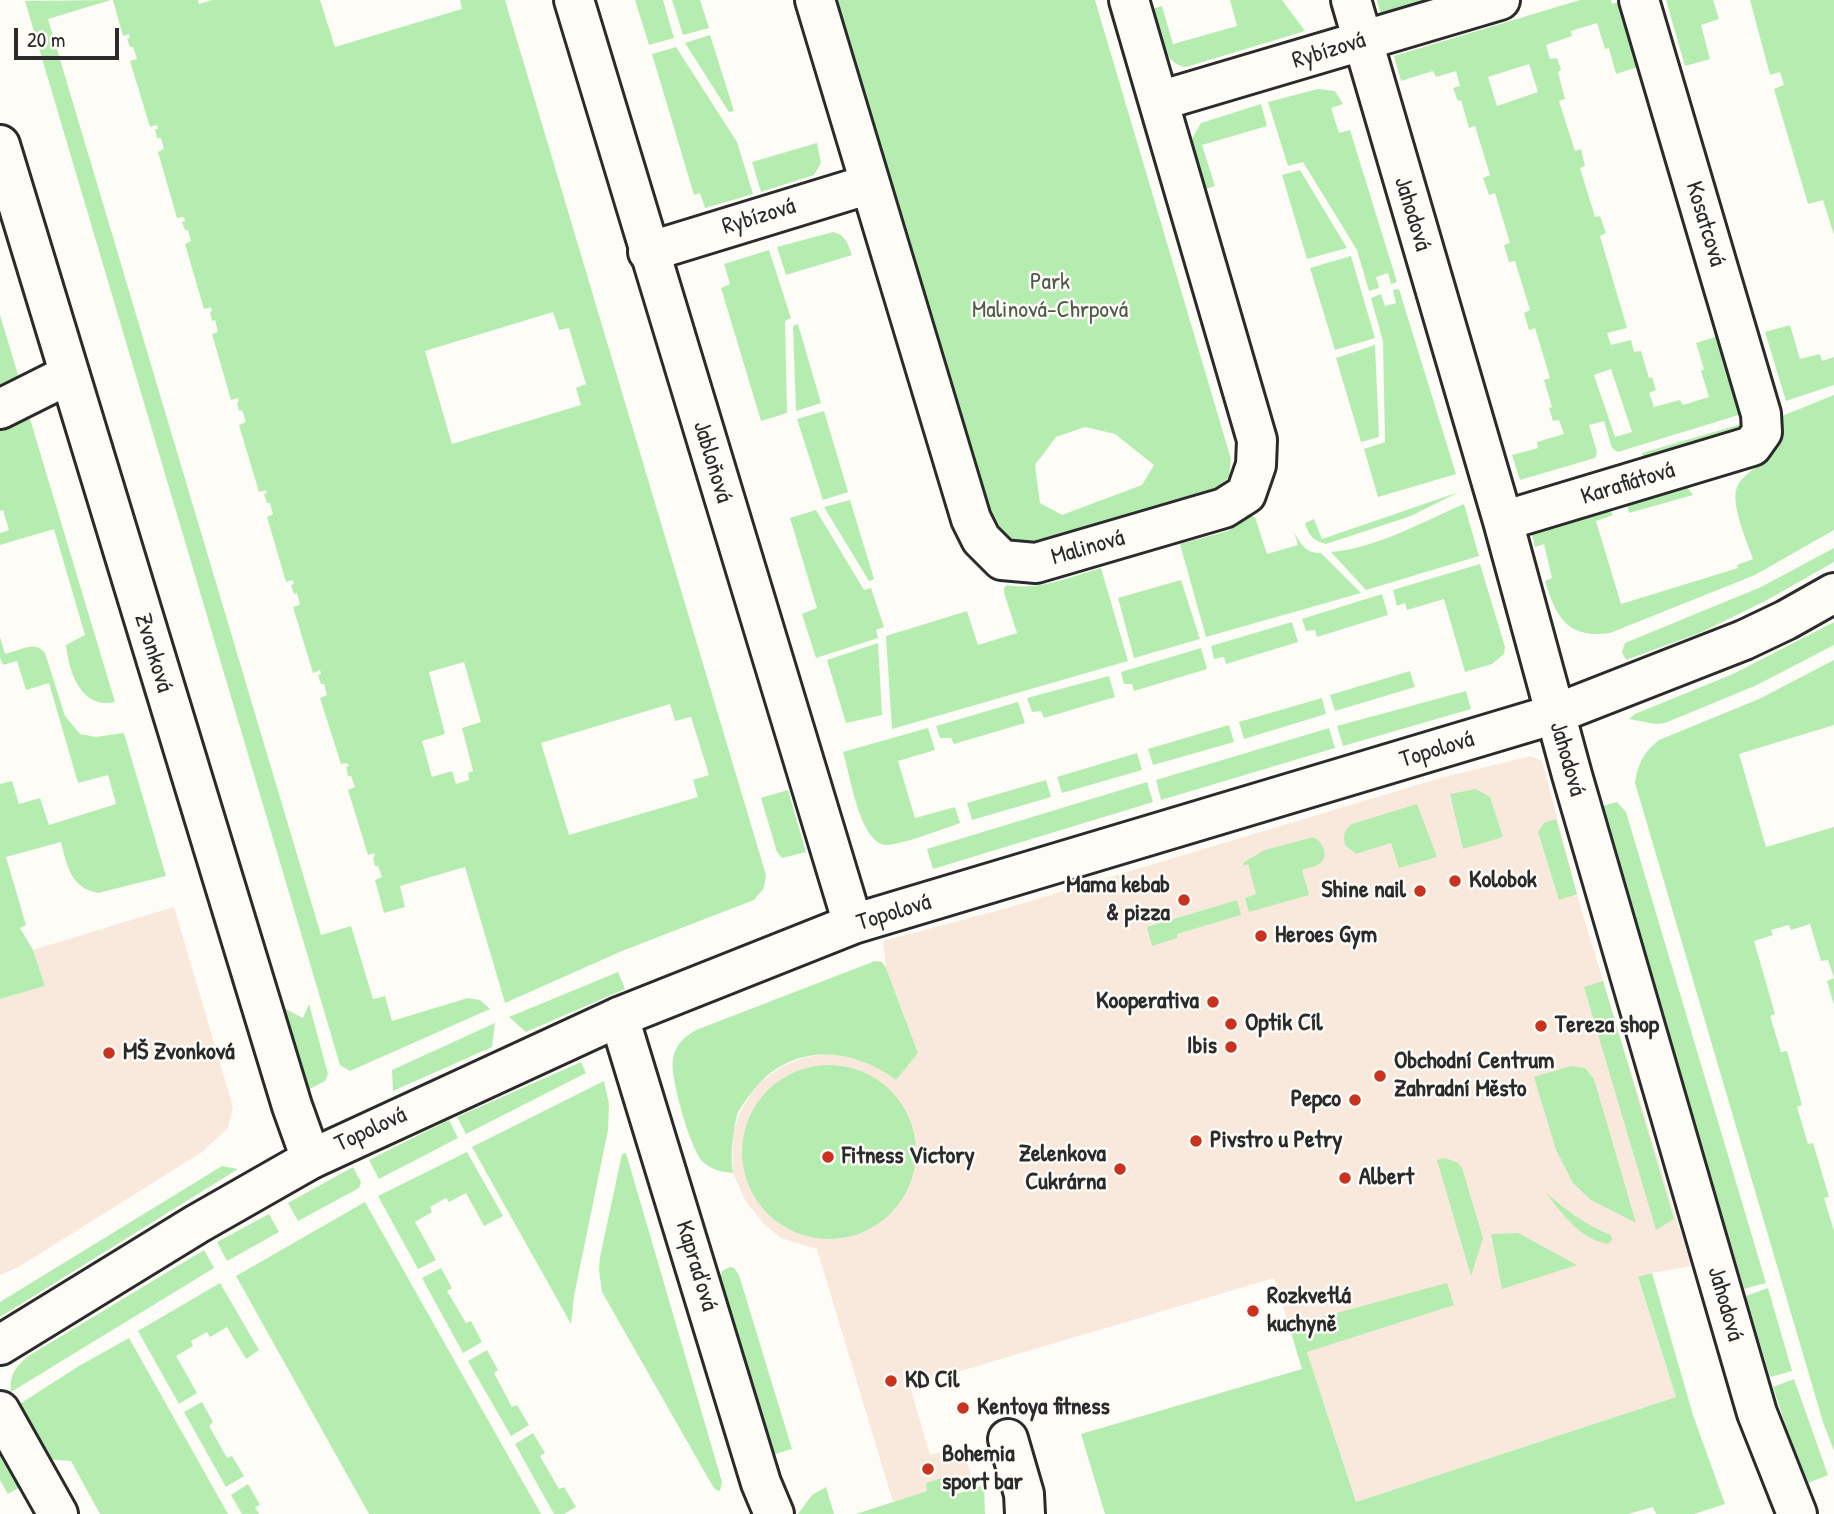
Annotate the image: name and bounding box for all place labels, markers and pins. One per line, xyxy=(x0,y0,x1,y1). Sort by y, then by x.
place label: Kolobok xyxy=(1469,867,1537,895)
place label: Mama kebab & pizza xyxy=(1066,872,1170,928)
marker: Kolobok xyxy=(1447,873,1463,889)
place label: Shine nail xyxy=(1322,877,1406,905)
marker: Shine nail xyxy=(1412,883,1428,899)
marker: Mama kebab & pizza xyxy=(1176,892,1192,908)
place label: Heroes Gym xyxy=(1275,922,1377,950)
marker: Heroes Gym xyxy=(1253,928,1269,944)
place label: Kooperativa xyxy=(1096,988,1199,1016)
marker: Kooperativa xyxy=(1205,994,1221,1010)
place label: Optik Cíl xyxy=(1245,1010,1323,1038)
place label: Tereza shop xyxy=(1555,1012,1659,1040)
marker: Optik Cíl xyxy=(1223,1016,1239,1032)
marker: Tereza shop xyxy=(1533,1018,1549,1034)
place label: Ibis xyxy=(1187,1033,1217,1061)
place label: MŠ Zvonková xyxy=(123,1039,235,1067)
marker: Ibis xyxy=(1223,1039,1239,1055)
marker: MŠ Zvonková xyxy=(101,1045,117,1061)
place label: Obchodní Centrum Zahradní Město xyxy=(1394,1048,1554,1104)
marker: Obchodní Centrum Zahradní Město xyxy=(1372,1068,1388,1084)
place label: Pepco xyxy=(1291,1086,1341,1114)
marker: Pepco xyxy=(1347,1092,1363,1108)
place label: Pivstro u Petry xyxy=(1210,1127,1342,1155)
marker: Pivstro u Petry xyxy=(1188,1133,1204,1149)
place label: Zelenkova Cukrárna xyxy=(1019,1141,1106,1197)
place label: Fitness Victory xyxy=(842,1143,975,1171)
marker: Fitness Victory xyxy=(820,1149,836,1165)
marker: Zelenkova Cukrárna xyxy=(1112,1161,1128,1177)
place label: Albert xyxy=(1359,1164,1414,1192)
marker: Albert xyxy=(1337,1170,1353,1186)
place label: Rozkvetlá kuchyně xyxy=(1267,1283,1351,1339)
marker: Rozkvetlá kuchyně xyxy=(1245,1303,1261,1319)
place label: KD Cíl xyxy=(905,1367,959,1395)
marker: KD Cíl xyxy=(883,1373,899,1389)
place label: Kentoya fitness xyxy=(977,1394,1110,1422)
marker: Kentoya fitness xyxy=(955,1400,971,1416)
place label: Bohemia sport bar xyxy=(942,1441,1023,1497)
marker: Bohemia sport bar xyxy=(920,1461,936,1477)

